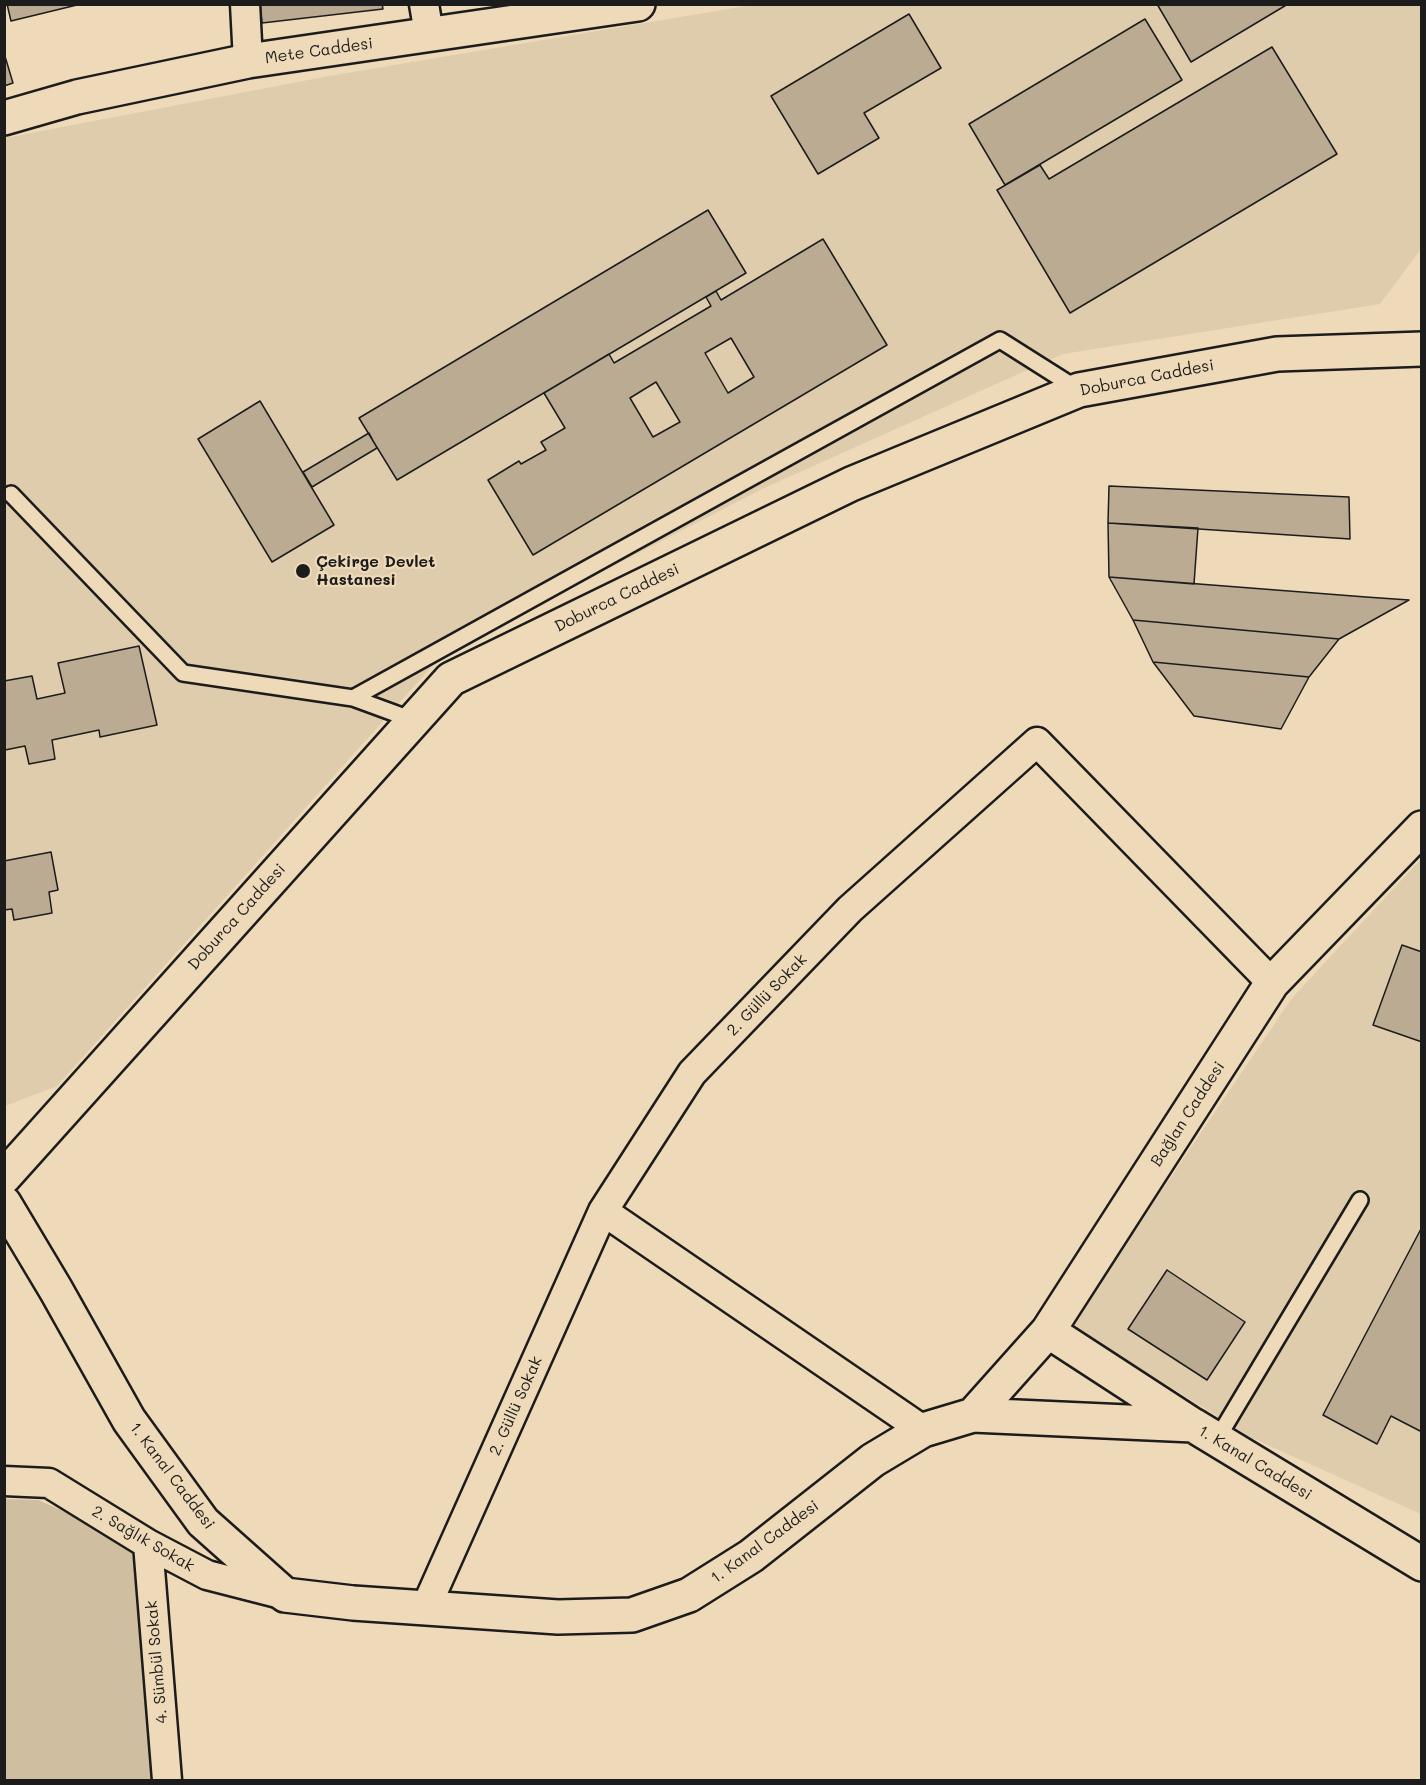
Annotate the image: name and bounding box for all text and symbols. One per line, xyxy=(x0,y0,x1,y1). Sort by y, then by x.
street label: Mete Caddesi xyxy=(264,34,374,68)
street label: Doburca Caddesi xyxy=(1078,356,1216,400)
place label: Çekirge Devlet Hastanesi xyxy=(316,552,435,590)
street label: Doburca Caddesi xyxy=(552,560,682,636)
marker: Çekirge Devlet Hastanesi xyxy=(294,562,312,580)
street label: Doburca Caddesi xyxy=(184,860,290,974)
street label: 2. Güllü Sokak xyxy=(723,950,811,1040)
street label: Bağlan Caddesi xyxy=(1147,1058,1229,1170)
street label: 2. Güllü Sokak xyxy=(486,1353,546,1459)
street label: 1. Kanal Caddesi xyxy=(126,1419,218,1533)
street label: 1. Kanal Caddesi xyxy=(1195,1422,1315,1504)
street label: 1. Kanal Caddesi xyxy=(707,1496,823,1588)
street label: 2. Sağlık Sokak xyxy=(88,1502,198,1576)
street label: 4. Sümbül Sokak xyxy=(142,1600,172,1724)

